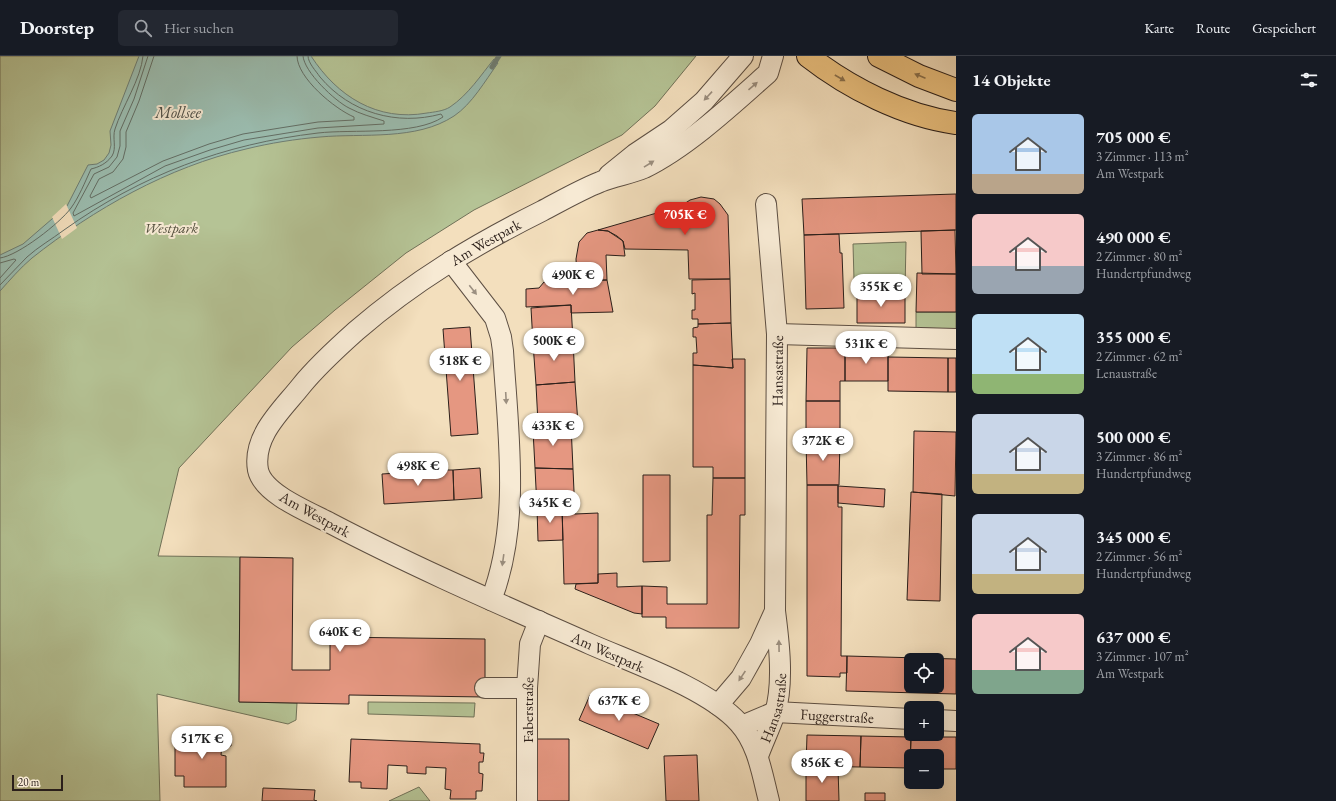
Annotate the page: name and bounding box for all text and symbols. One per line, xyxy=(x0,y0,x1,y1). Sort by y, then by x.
search box xyxy=(118,10,398,46)
text: Doorstep xyxy=(20,15,94,40)
icon: search xyxy=(132,17,154,39)
text: Hier suchen xyxy=(164,18,234,37)
text: Karte xyxy=(1144,19,1174,37)
text: Route xyxy=(1196,19,1230,37)
text: Gespeichert xyxy=(1252,19,1316,37)
text: 14 Objekte xyxy=(972,69,1051,91)
icon: filters xyxy=(1298,69,1320,91)
one-way arrow xyxy=(914,73,925,79)
one-way arrow xyxy=(834,75,846,82)
one-way arrow xyxy=(747,82,758,91)
one-way arrow xyxy=(703,91,713,101)
water label: Mollsee xyxy=(154,102,201,123)
text: 705 000 € xyxy=(1096,126,1171,148)
icon: home xyxy=(1004,130,1052,178)
text: 3 Zimmer · 113 m² xyxy=(1096,148,1189,165)
one-way arrow xyxy=(643,161,655,168)
text: Am Westpark xyxy=(1096,165,1164,182)
pin: 705K € xyxy=(652,202,718,236)
text: 705K € xyxy=(663,206,707,223)
street label: Am Westpark xyxy=(446,214,525,270)
park label: Westpark xyxy=(144,218,198,237)
text: 490 000 € xyxy=(1096,226,1171,248)
icon: home xyxy=(1004,230,1052,278)
text: 2 Zimmer · 80 m² xyxy=(1096,248,1182,265)
pin: 490K € xyxy=(540,262,606,296)
text: Hundertpfundweg xyxy=(1096,265,1191,282)
text: 490K € xyxy=(551,266,595,283)
pin: 355K € xyxy=(848,274,914,308)
text: 355K € xyxy=(859,278,903,295)
one-way arrow xyxy=(469,284,477,295)
text: 355 000 € xyxy=(1096,326,1171,348)
pin: 500K € xyxy=(521,328,587,362)
icon: home xyxy=(1004,330,1052,378)
pin: 531K € xyxy=(833,331,899,365)
text: 500K € xyxy=(532,332,576,349)
street label: Hansastraße xyxy=(767,335,786,406)
text: 531K € xyxy=(844,335,888,352)
pin: 518K € xyxy=(427,348,493,382)
text: 2 Zimmer · 62 m² xyxy=(1096,348,1182,365)
text: 518K € xyxy=(438,352,482,369)
text: Lenaustraße xyxy=(1096,365,1157,382)
one-way arrow xyxy=(503,392,509,405)
pin: 433K € xyxy=(520,413,586,447)
text: 433K € xyxy=(531,417,575,434)
text: 500 000 € xyxy=(1096,426,1171,448)
pin: 372K € xyxy=(790,428,856,462)
icon: home xyxy=(1004,430,1052,478)
text: 372K € xyxy=(801,432,845,449)
text: 3 Zimmer · 86 m² xyxy=(1096,448,1182,465)
pin: 498K € xyxy=(385,453,451,487)
text: 498K € xyxy=(396,457,440,474)
text: Hundertpfundweg xyxy=(1096,465,1191,482)
street label: Am Westpark xyxy=(275,486,355,542)
pin: 345K € xyxy=(517,490,583,524)
text: 345K € xyxy=(528,494,572,511)
text: 345 000 € xyxy=(1096,526,1171,548)
icon: home xyxy=(1004,530,1052,578)
text: 2 Zimmer · 56 m² xyxy=(1096,548,1182,565)
one-way arrow xyxy=(500,554,506,566)
text: Hundertpfundweg xyxy=(1096,565,1191,582)
pin: 640K € xyxy=(307,619,373,653)
text: 640K € xyxy=(318,623,362,640)
text: 637 000 € xyxy=(1096,626,1171,648)
street label: Am Westpark xyxy=(567,627,648,677)
icon: home xyxy=(1004,630,1052,678)
one-way arrow xyxy=(776,639,782,652)
text: 3 Zimmer · 107 m² xyxy=(1096,648,1189,665)
map controls xyxy=(904,653,944,789)
button: locate xyxy=(904,653,944,693)
text: Am Westpark xyxy=(1096,665,1164,682)
one-way arrow xyxy=(738,671,746,681)
street label: Hansastraße xyxy=(755,673,790,745)
street label: Faberstraße xyxy=(517,676,537,743)
pin: 637K € xyxy=(586,688,652,722)
text: 637K € xyxy=(597,692,641,709)
button: + xyxy=(904,701,944,741)
street label: Fuggerstraße xyxy=(800,704,874,727)
pin: 517K € xyxy=(169,726,235,760)
text: 517K € xyxy=(180,730,224,747)
button: − xyxy=(904,749,944,789)
pin: 856K € xyxy=(789,750,855,784)
text: 856K € xyxy=(800,754,844,771)
scale bar xyxy=(12,773,63,792)
text: 20 m xyxy=(18,775,39,789)

